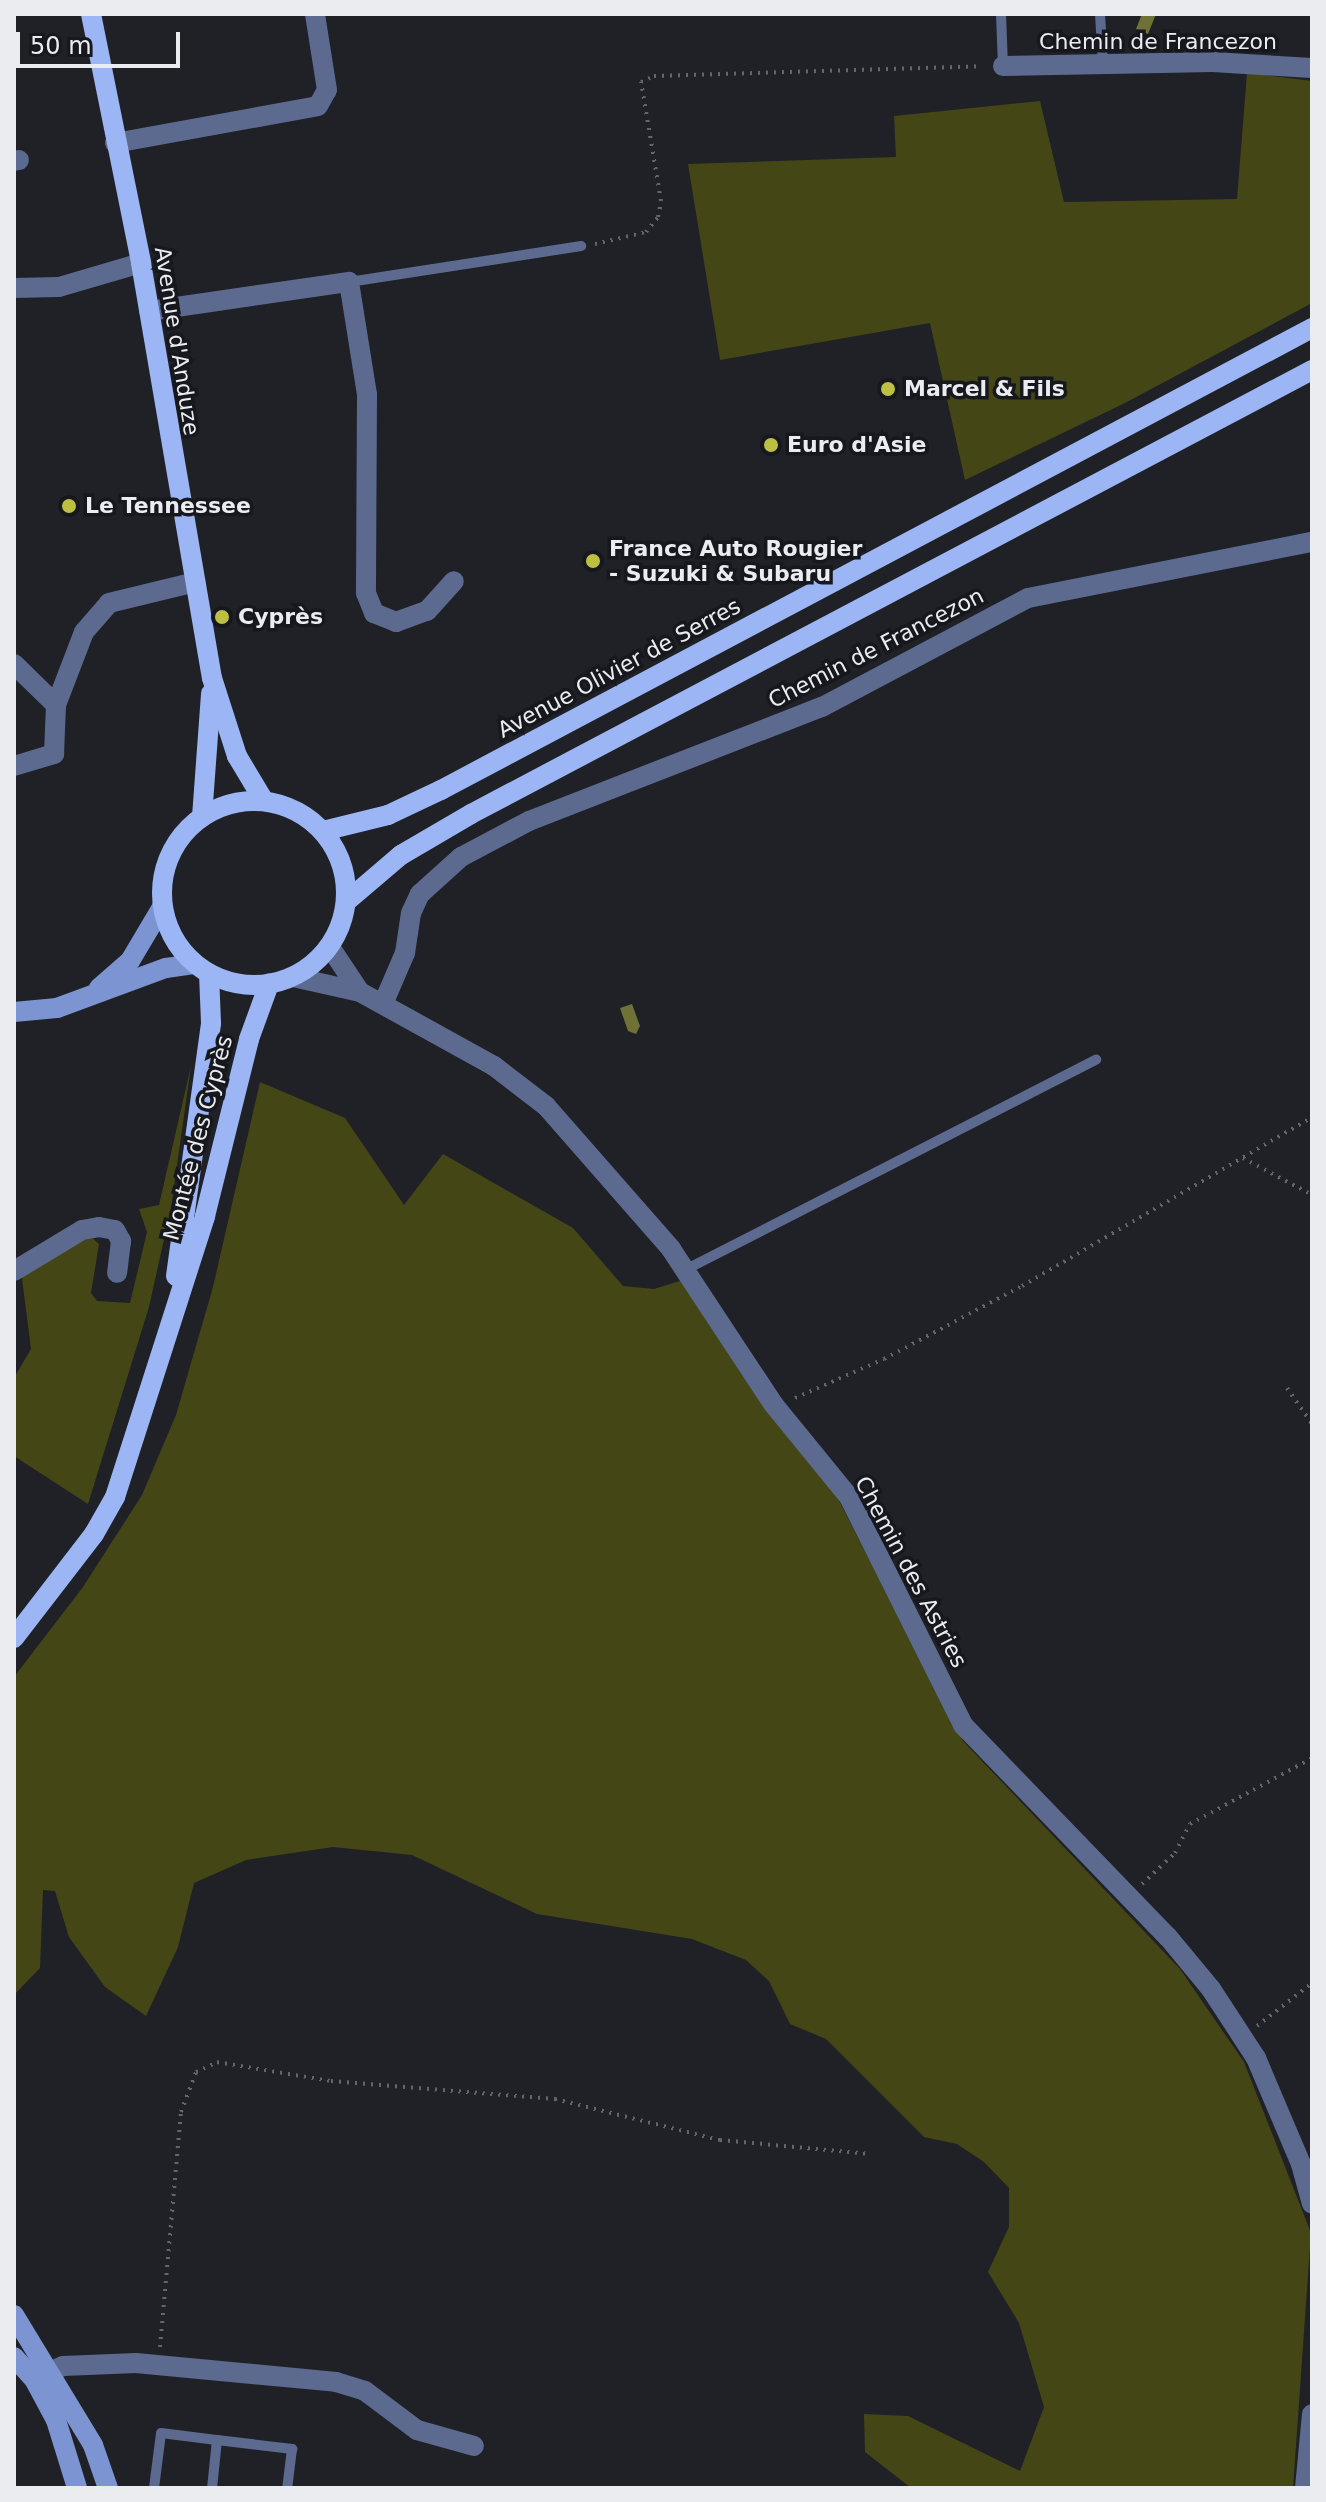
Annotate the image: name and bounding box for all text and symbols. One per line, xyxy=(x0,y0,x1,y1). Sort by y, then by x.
scale bar xyxy=(20,16,184,66)
street label: Chemin de Francezon xyxy=(1039,29,1277,55)
text: 50 m xyxy=(30,32,92,60)
street label: Avenue d'Anduze xyxy=(149,245,205,437)
place label: Marcel & Fils xyxy=(904,376,1065,402)
marker: Marcel & Fils xyxy=(879,380,897,398)
place label: Euro d'Asie xyxy=(787,432,926,458)
marker: Euro d'Asie xyxy=(762,436,780,454)
place label: Le Tennessee xyxy=(85,493,251,519)
marker: Le Tennessee xyxy=(60,497,78,515)
place label: France Auto Rougier - Suzuki & Subaru xyxy=(609,535,862,586)
marker: France Auto Rougier - Suzuki & Subaru xyxy=(584,552,602,570)
street label: Chemin de Francezon xyxy=(764,582,988,714)
street label: Avenue Olivier de Serres xyxy=(493,593,745,743)
place label: Cyprès xyxy=(238,604,323,630)
marker: Cyprès xyxy=(213,608,231,626)
street label: Montée des Cyprès xyxy=(158,1033,238,1243)
street label: Chemin des Astries xyxy=(849,1472,973,1672)

